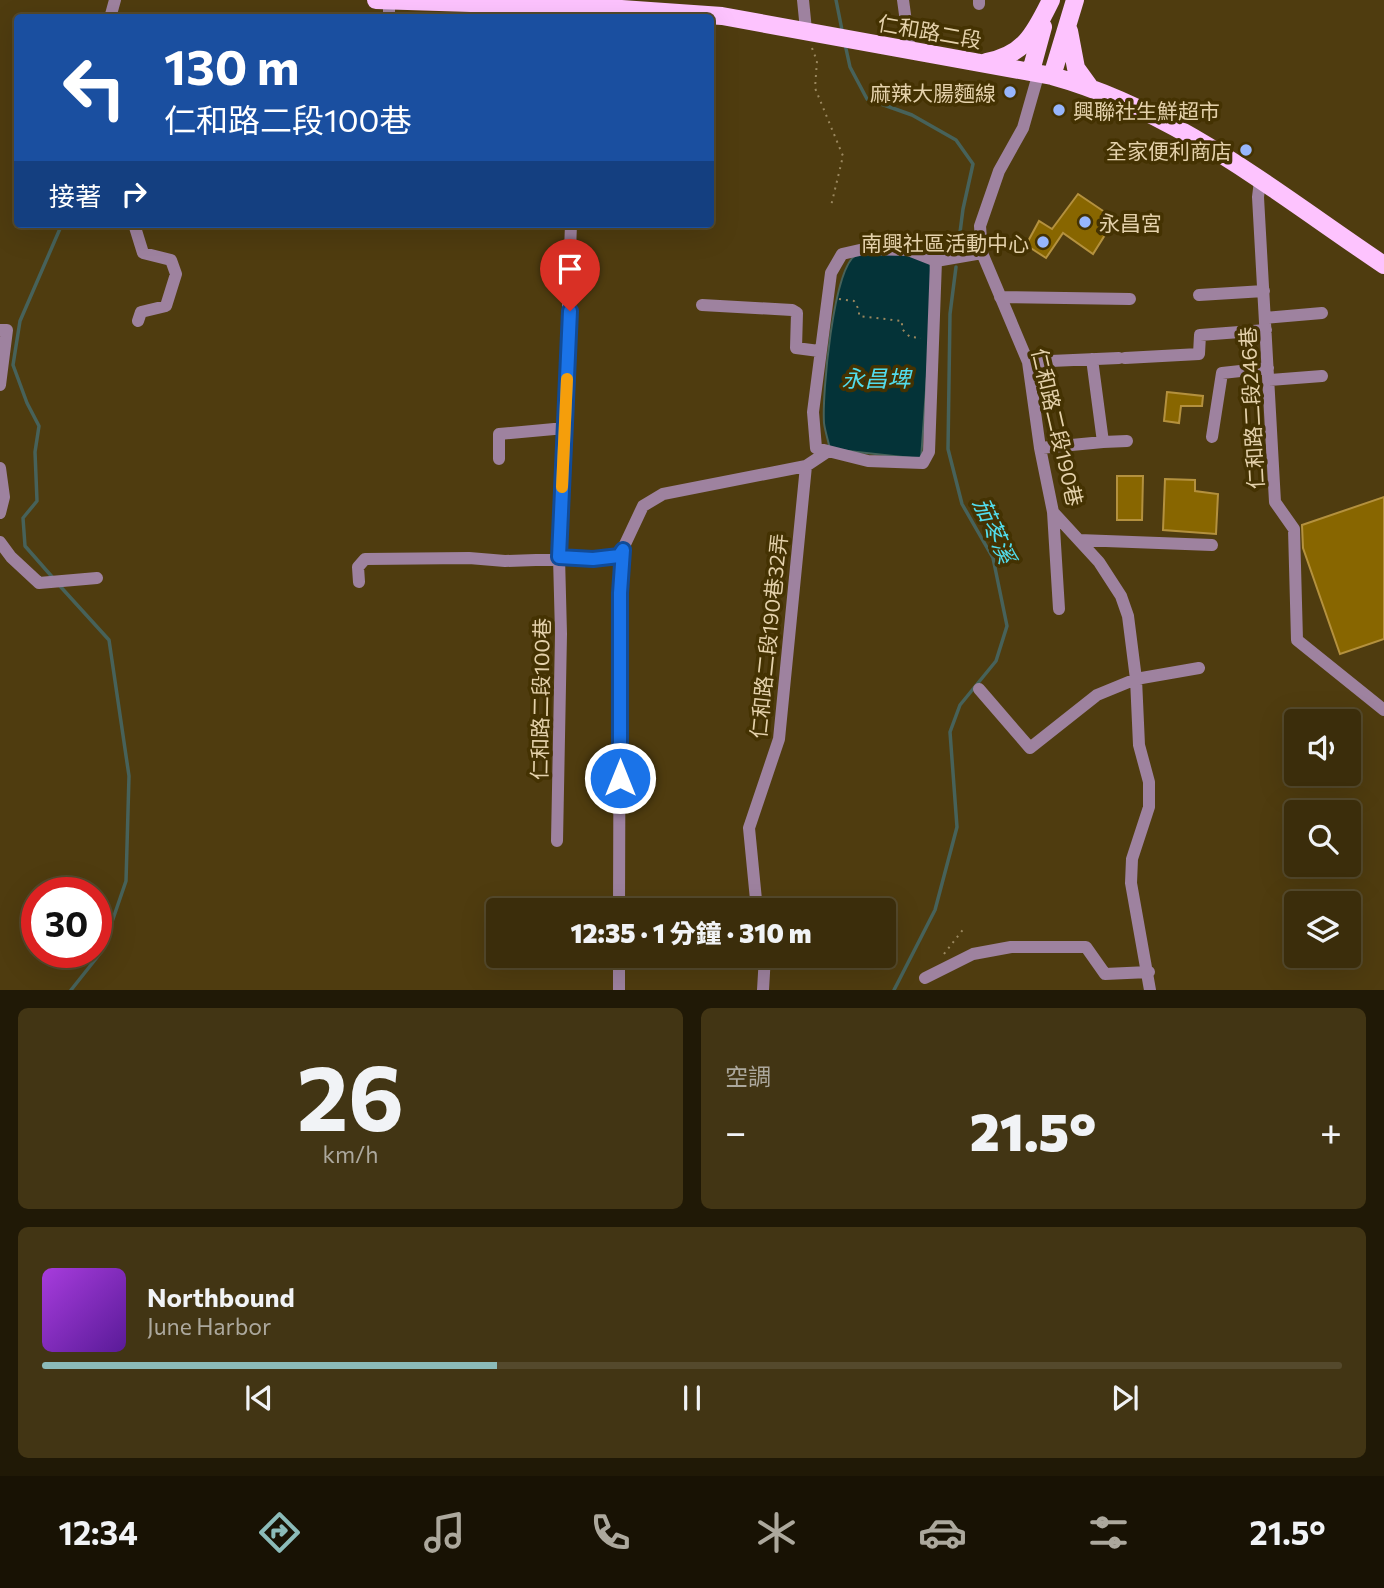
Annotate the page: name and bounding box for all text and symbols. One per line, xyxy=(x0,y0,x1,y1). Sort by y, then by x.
street label: 仁和路二段 xyxy=(876,10,984,52)
text: 130 m xyxy=(164,35,299,95)
icon: left xyxy=(49,42,140,133)
place label: 麻辣大腸麵線 xyxy=(870,80,996,105)
marker: 麻辣大腸麵線 xyxy=(1002,84,1018,100)
place label: 興聯社生鮮超市 xyxy=(1073,98,1220,123)
text: 仁和路二段100巷 xyxy=(164,99,411,139)
marker: 興聯社生鮮超市 xyxy=(1051,102,1067,118)
place label: 全家便利商店 xyxy=(1106,138,1232,163)
marker: 全家便利商店 xyxy=(1238,142,1254,158)
icon: right xyxy=(115,175,153,213)
text: 接著 xyxy=(49,180,101,211)
place label: 永昌宮 xyxy=(1099,210,1162,235)
marker: 永昌宮 xyxy=(1077,214,1093,230)
place label: 南興社區活動中心 xyxy=(861,230,1029,255)
marker: 南興社區活動中心 xyxy=(1035,234,1051,250)
pin xyxy=(540,239,600,311)
icon: arrive xyxy=(551,250,589,288)
street label: 仁和路二段246巷 xyxy=(1234,326,1268,490)
street label: 仁和路二段190巷 xyxy=(1028,346,1088,508)
water label: 永昌埤 xyxy=(842,364,914,392)
water label: 茄苳溪 xyxy=(968,493,1023,570)
street label: 仁和路二段190巷32弄 xyxy=(745,532,791,740)
street label: 仁和路二段100巷 xyxy=(526,618,554,780)
map controls xyxy=(1284,709,1361,968)
button: sound xyxy=(1284,709,1361,786)
position arrow xyxy=(583,741,657,815)
button: search xyxy=(1284,800,1361,877)
speed limit sign: 30 xyxy=(21,877,112,968)
button: layers xyxy=(1284,891,1361,968)
text: 12:35 · 1 分鐘 · 310 m xyxy=(570,917,812,948)
text: 26 xyxy=(297,1038,404,1150)
text: 空調 xyxy=(725,1062,771,1090)
text: 21.5° xyxy=(970,1098,1096,1162)
text: − xyxy=(725,1107,747,1154)
text: + xyxy=(1320,1107,1342,1154)
text: km/h xyxy=(323,1140,378,1168)
text: Northbound xyxy=(147,1281,295,1312)
text: June Harbor xyxy=(147,1312,271,1340)
icon: previous xyxy=(240,1379,278,1417)
icon: pause xyxy=(673,1379,711,1417)
icon: next xyxy=(1106,1379,1144,1417)
icon: directions xyxy=(255,1508,304,1557)
icon: music xyxy=(420,1508,469,1557)
icon: phone xyxy=(586,1508,635,1557)
icon: climate xyxy=(752,1508,801,1557)
icon: car xyxy=(918,1508,967,1557)
icon: filters xyxy=(1084,1508,1133,1557)
text: 12:34 xyxy=(58,1512,138,1552)
text: 21.5° xyxy=(1250,1512,1326,1552)

